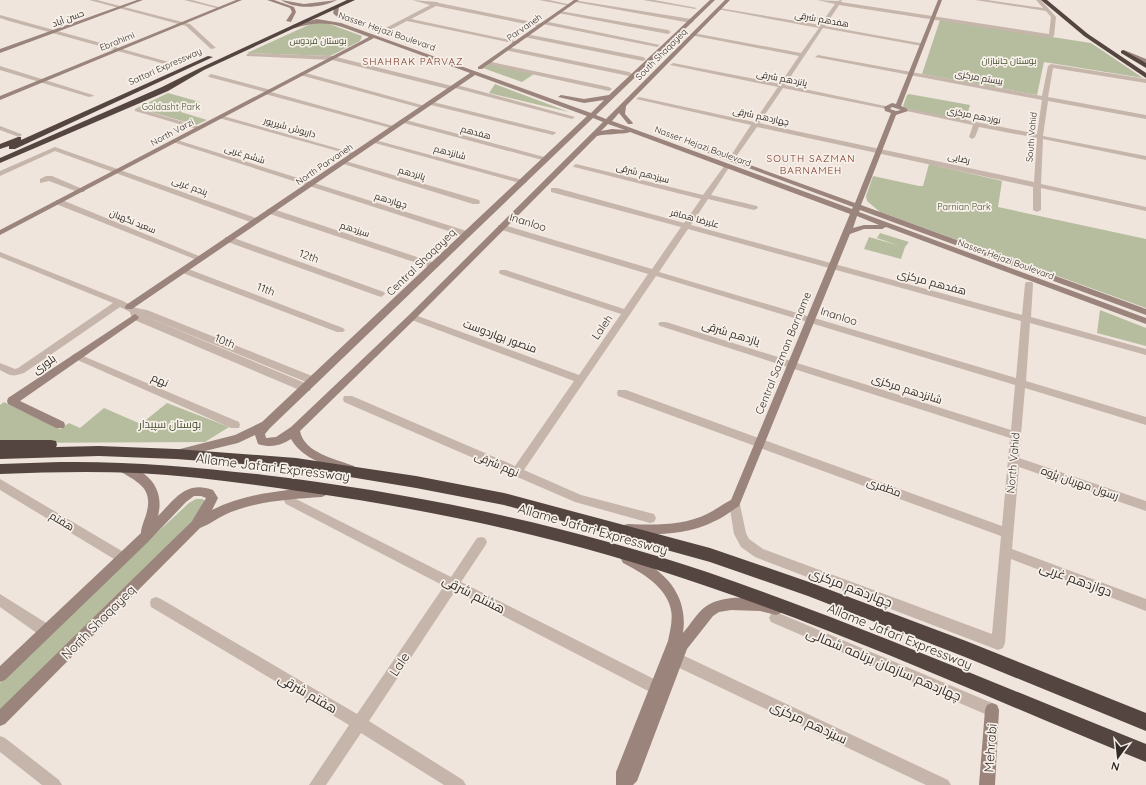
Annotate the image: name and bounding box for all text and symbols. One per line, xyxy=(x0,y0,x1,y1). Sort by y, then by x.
street label: حسن آباد xyxy=(51,7,85,29)
street label: Nasser Hejazi Boulevard xyxy=(337,9,437,53)
street label: هفدهم شرقی xyxy=(794,9,850,30)
street label: Parvaneh xyxy=(504,11,544,43)
street label: South Shaqayeq xyxy=(633,26,689,82)
street label: Ebrahimi xyxy=(98,29,136,53)
park label: بوستان فردوس xyxy=(289,35,347,46)
street label: Sattari Expressway xyxy=(127,45,203,87)
district label: SHAHRAK PARVAZ xyxy=(363,55,463,68)
park label: بوستان جانبازان xyxy=(982,55,1036,66)
street label: بیستم مرکزی xyxy=(954,67,1004,88)
street label: پانزدهم شرقی xyxy=(755,68,809,89)
park label: Goldasht Park xyxy=(142,101,200,112)
street label: نوزدهم مرکزی xyxy=(946,104,1002,127)
street label: چهاردهم شرقی xyxy=(732,105,790,128)
street label: South Vahid xyxy=(1023,112,1039,162)
street label: داریوش شیرپور xyxy=(261,114,317,141)
street label: North Varzi xyxy=(149,116,195,148)
street label: هفدهم xyxy=(459,123,492,142)
street label: Nasser Hejazi Boulevard xyxy=(653,123,753,169)
street label: North Parvaneh xyxy=(293,141,355,187)
street label: ششم غربی xyxy=(223,142,267,167)
street label: شانزدهم xyxy=(433,142,467,163)
street label: رضایی xyxy=(947,150,971,166)
district label: SOUTH SAZMAN BARNAMEH xyxy=(767,152,855,177)
street label: سیزدهم شرقی xyxy=(615,161,671,186)
street label: پانزدهم xyxy=(397,164,427,183)
street label: پنجم غربی xyxy=(170,174,210,199)
street label: چهاردهم xyxy=(373,190,409,211)
park label: Parnian Park xyxy=(937,201,991,212)
street label: علیرضا همافر xyxy=(668,206,721,230)
street label: سعید نگهبان xyxy=(108,207,158,235)
street label: Inanloo xyxy=(508,210,548,234)
street label: سیزدهم xyxy=(339,219,371,240)
street label: Central Shaqayeq xyxy=(383,225,459,299)
street label: Nasser Hejazi Boulevard xyxy=(956,236,1056,282)
street label: 12th xyxy=(297,246,321,266)
street label: هفدهم مرکزی xyxy=(896,266,968,299)
street label: 11th xyxy=(255,279,277,299)
street label: Central Sazman Barname xyxy=(752,290,814,416)
street label: Inanloo xyxy=(819,304,859,328)
street label: Laleh xyxy=(588,312,616,342)
street label: منصور بهاردوست xyxy=(461,316,539,356)
street label: یازدهم شرقی xyxy=(700,318,762,349)
street label: 10th xyxy=(213,331,237,351)
street label: بلوری xyxy=(30,351,58,377)
street label: نهم xyxy=(149,370,171,391)
street label: شانزدهم مرکزی xyxy=(870,371,944,408)
park label: بوستان سپیدار xyxy=(138,417,201,431)
street label: North Vahid xyxy=(1003,432,1023,494)
street label: نهم شرقی xyxy=(472,448,521,481)
street label: Allame Jafari Expressway xyxy=(195,450,351,484)
street label: رسول مهربان پژوه xyxy=(1039,463,1121,503)
street label: مظفری xyxy=(865,474,903,500)
street label: Allame Jafari Expressway xyxy=(516,500,670,558)
street label: هفتم xyxy=(47,508,77,535)
street label: دوازدهم غربی xyxy=(1037,559,1114,601)
street label: چهاردهم مرکزی xyxy=(806,564,895,612)
street label: هشتم شرقی xyxy=(439,571,508,619)
street label: North Shaqayeq xyxy=(58,582,138,662)
street label: Allame Jafari Expressway xyxy=(825,600,975,672)
street label: چهاردهم سازمان برنامه شمالی xyxy=(803,624,964,706)
street label: Lale xyxy=(385,649,413,679)
street label: هفتم شرقی xyxy=(274,670,341,718)
street label: سیزدهم مرکزی xyxy=(767,697,850,749)
street label: Mehrabi xyxy=(980,723,1000,773)
north arrow xyxy=(1098,737,1138,777)
text: N xyxy=(1110,759,1121,774)

